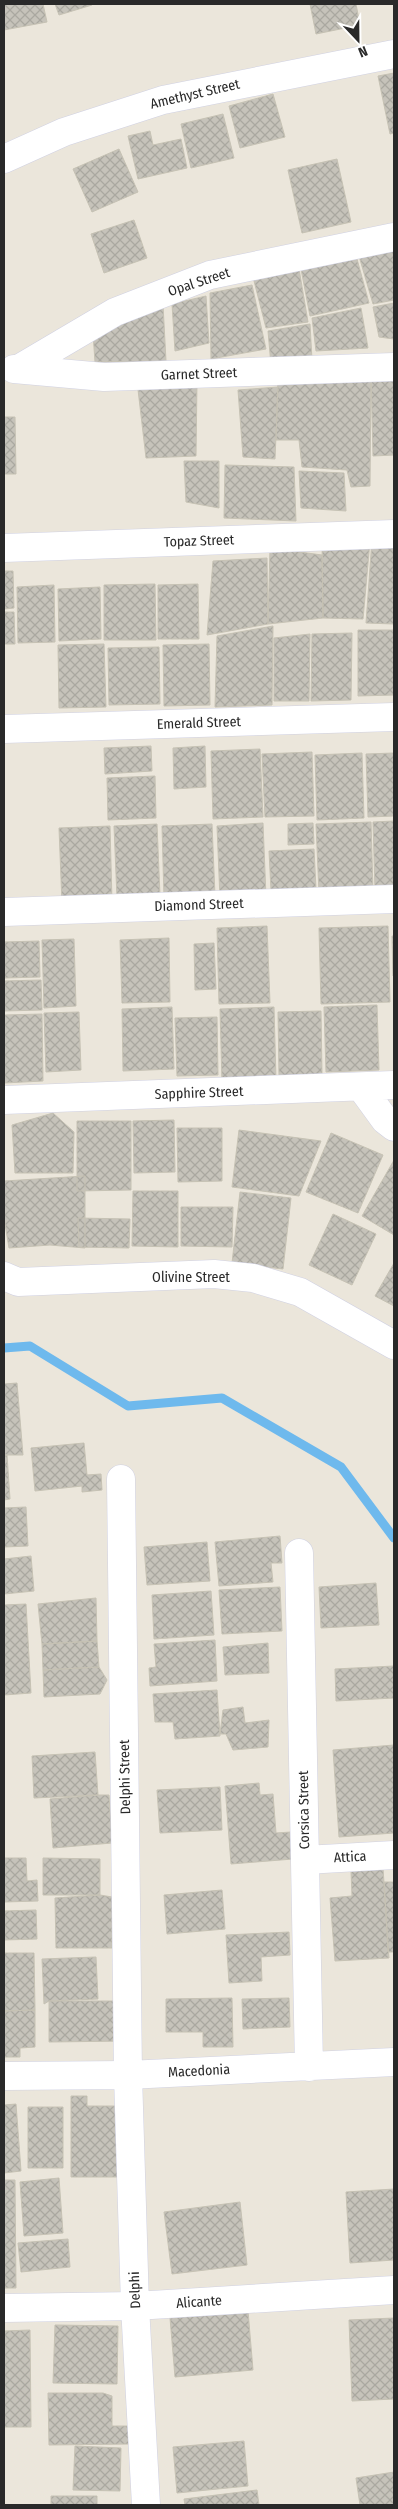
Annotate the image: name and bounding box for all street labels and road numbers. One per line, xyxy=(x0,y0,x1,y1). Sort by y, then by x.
street label: Amethyst Street xyxy=(149,75,242,113)
street label: Opal Street xyxy=(166,264,233,300)
street label: Garnet Street xyxy=(161,364,238,384)
street label: Topaz Street xyxy=(163,531,235,551)
street label: Emerald Street xyxy=(157,713,242,733)
street label: Diamond Street xyxy=(154,895,244,915)
street label: Sapphire Street xyxy=(154,1083,244,1103)
street label: Olivine Street xyxy=(152,1269,230,1286)
street label: Delphi Street xyxy=(116,1739,134,1815)
street label: Corsica Street xyxy=(295,1770,313,1850)
street label: Attica xyxy=(333,1848,367,1866)
street label: Macedonia xyxy=(168,2061,231,2081)
street label: Delphi xyxy=(126,2271,144,2309)
street label: Alicante xyxy=(175,2292,223,2312)

